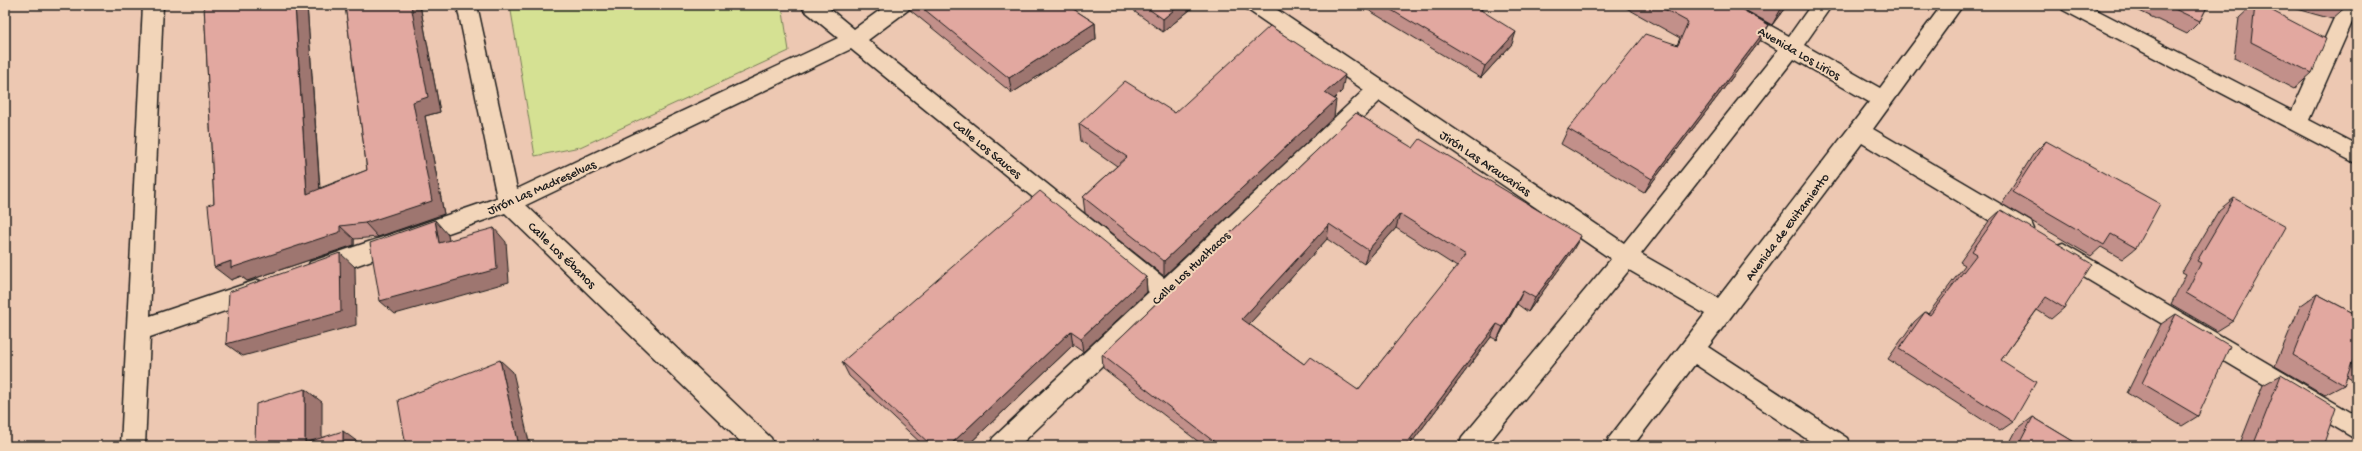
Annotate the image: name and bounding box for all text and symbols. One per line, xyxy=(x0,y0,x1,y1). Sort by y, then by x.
street label: Avenida Los Lirios xyxy=(1755,24,1844,84)
street label: Calle Los Sauces xyxy=(949,118,1025,183)
street label: Jirón Las Araucarias xyxy=(1436,128,1534,201)
street label: Jirón Las Madreselvas xyxy=(485,157,600,219)
street label: Avenida de Evitamiento xyxy=(1743,171,1833,284)
street label: Calle Los Ébanos xyxy=(524,219,600,293)
street label: Calle Los Hualtacos xyxy=(1150,228,1235,309)

